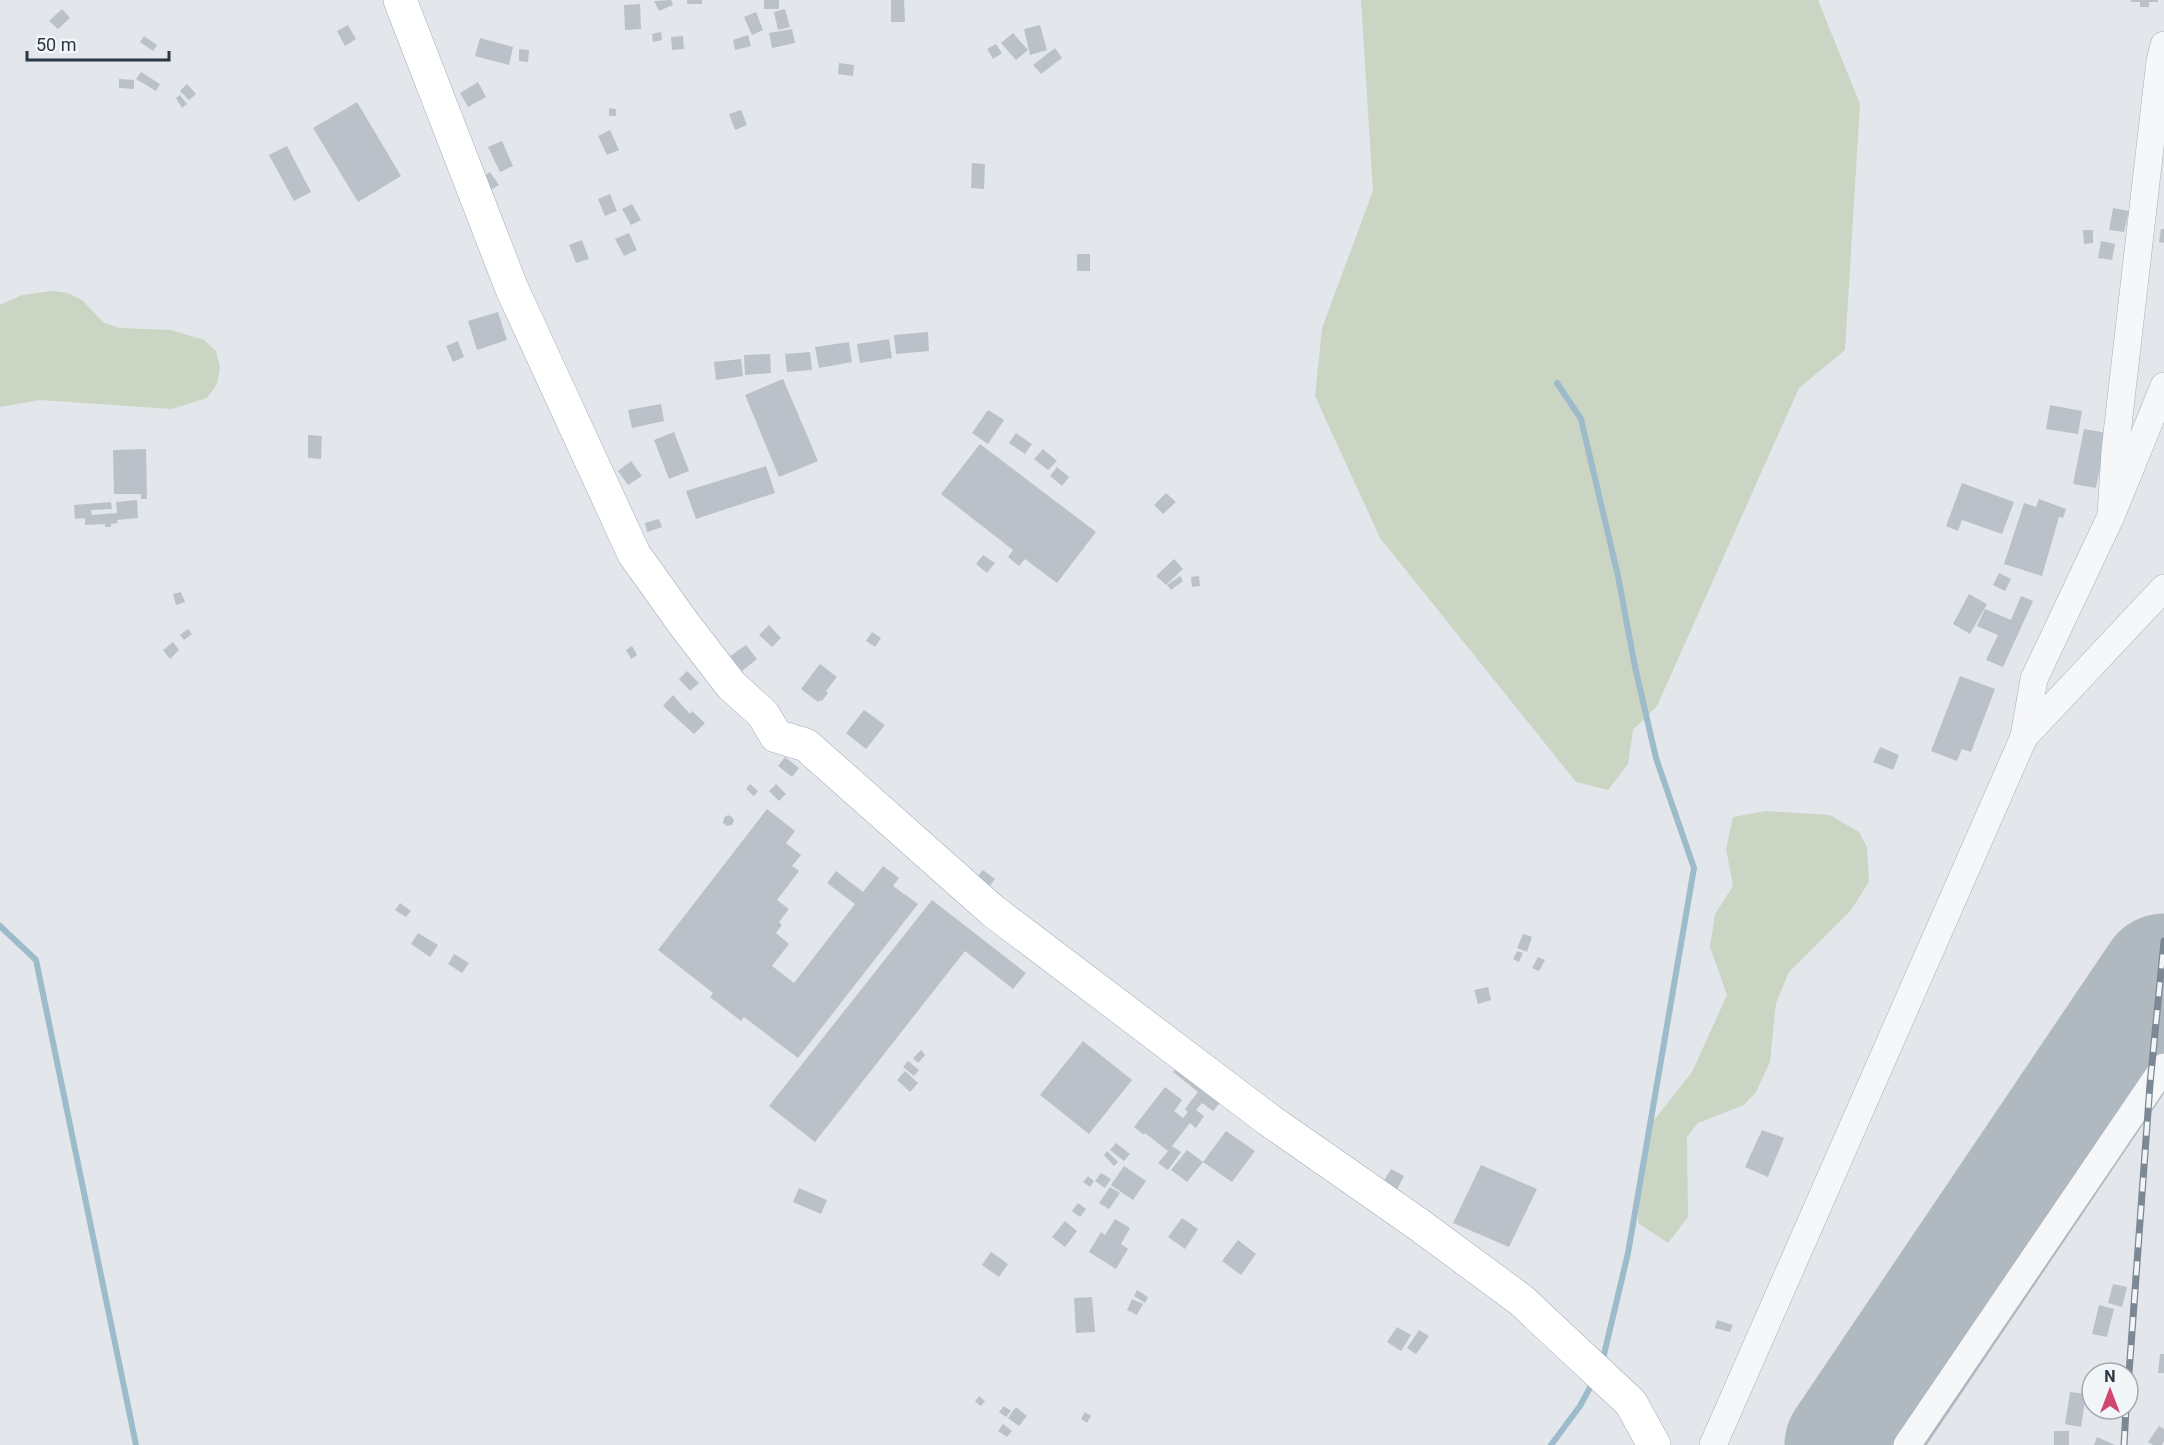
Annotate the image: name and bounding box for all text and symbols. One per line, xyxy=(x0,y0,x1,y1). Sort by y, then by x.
scale bar xyxy=(27,24,170,62)
text: 50 m xyxy=(36,34,76,55)
north arrow xyxy=(2080,1361,2140,1421)
text: N xyxy=(2104,1367,2116,1386)

